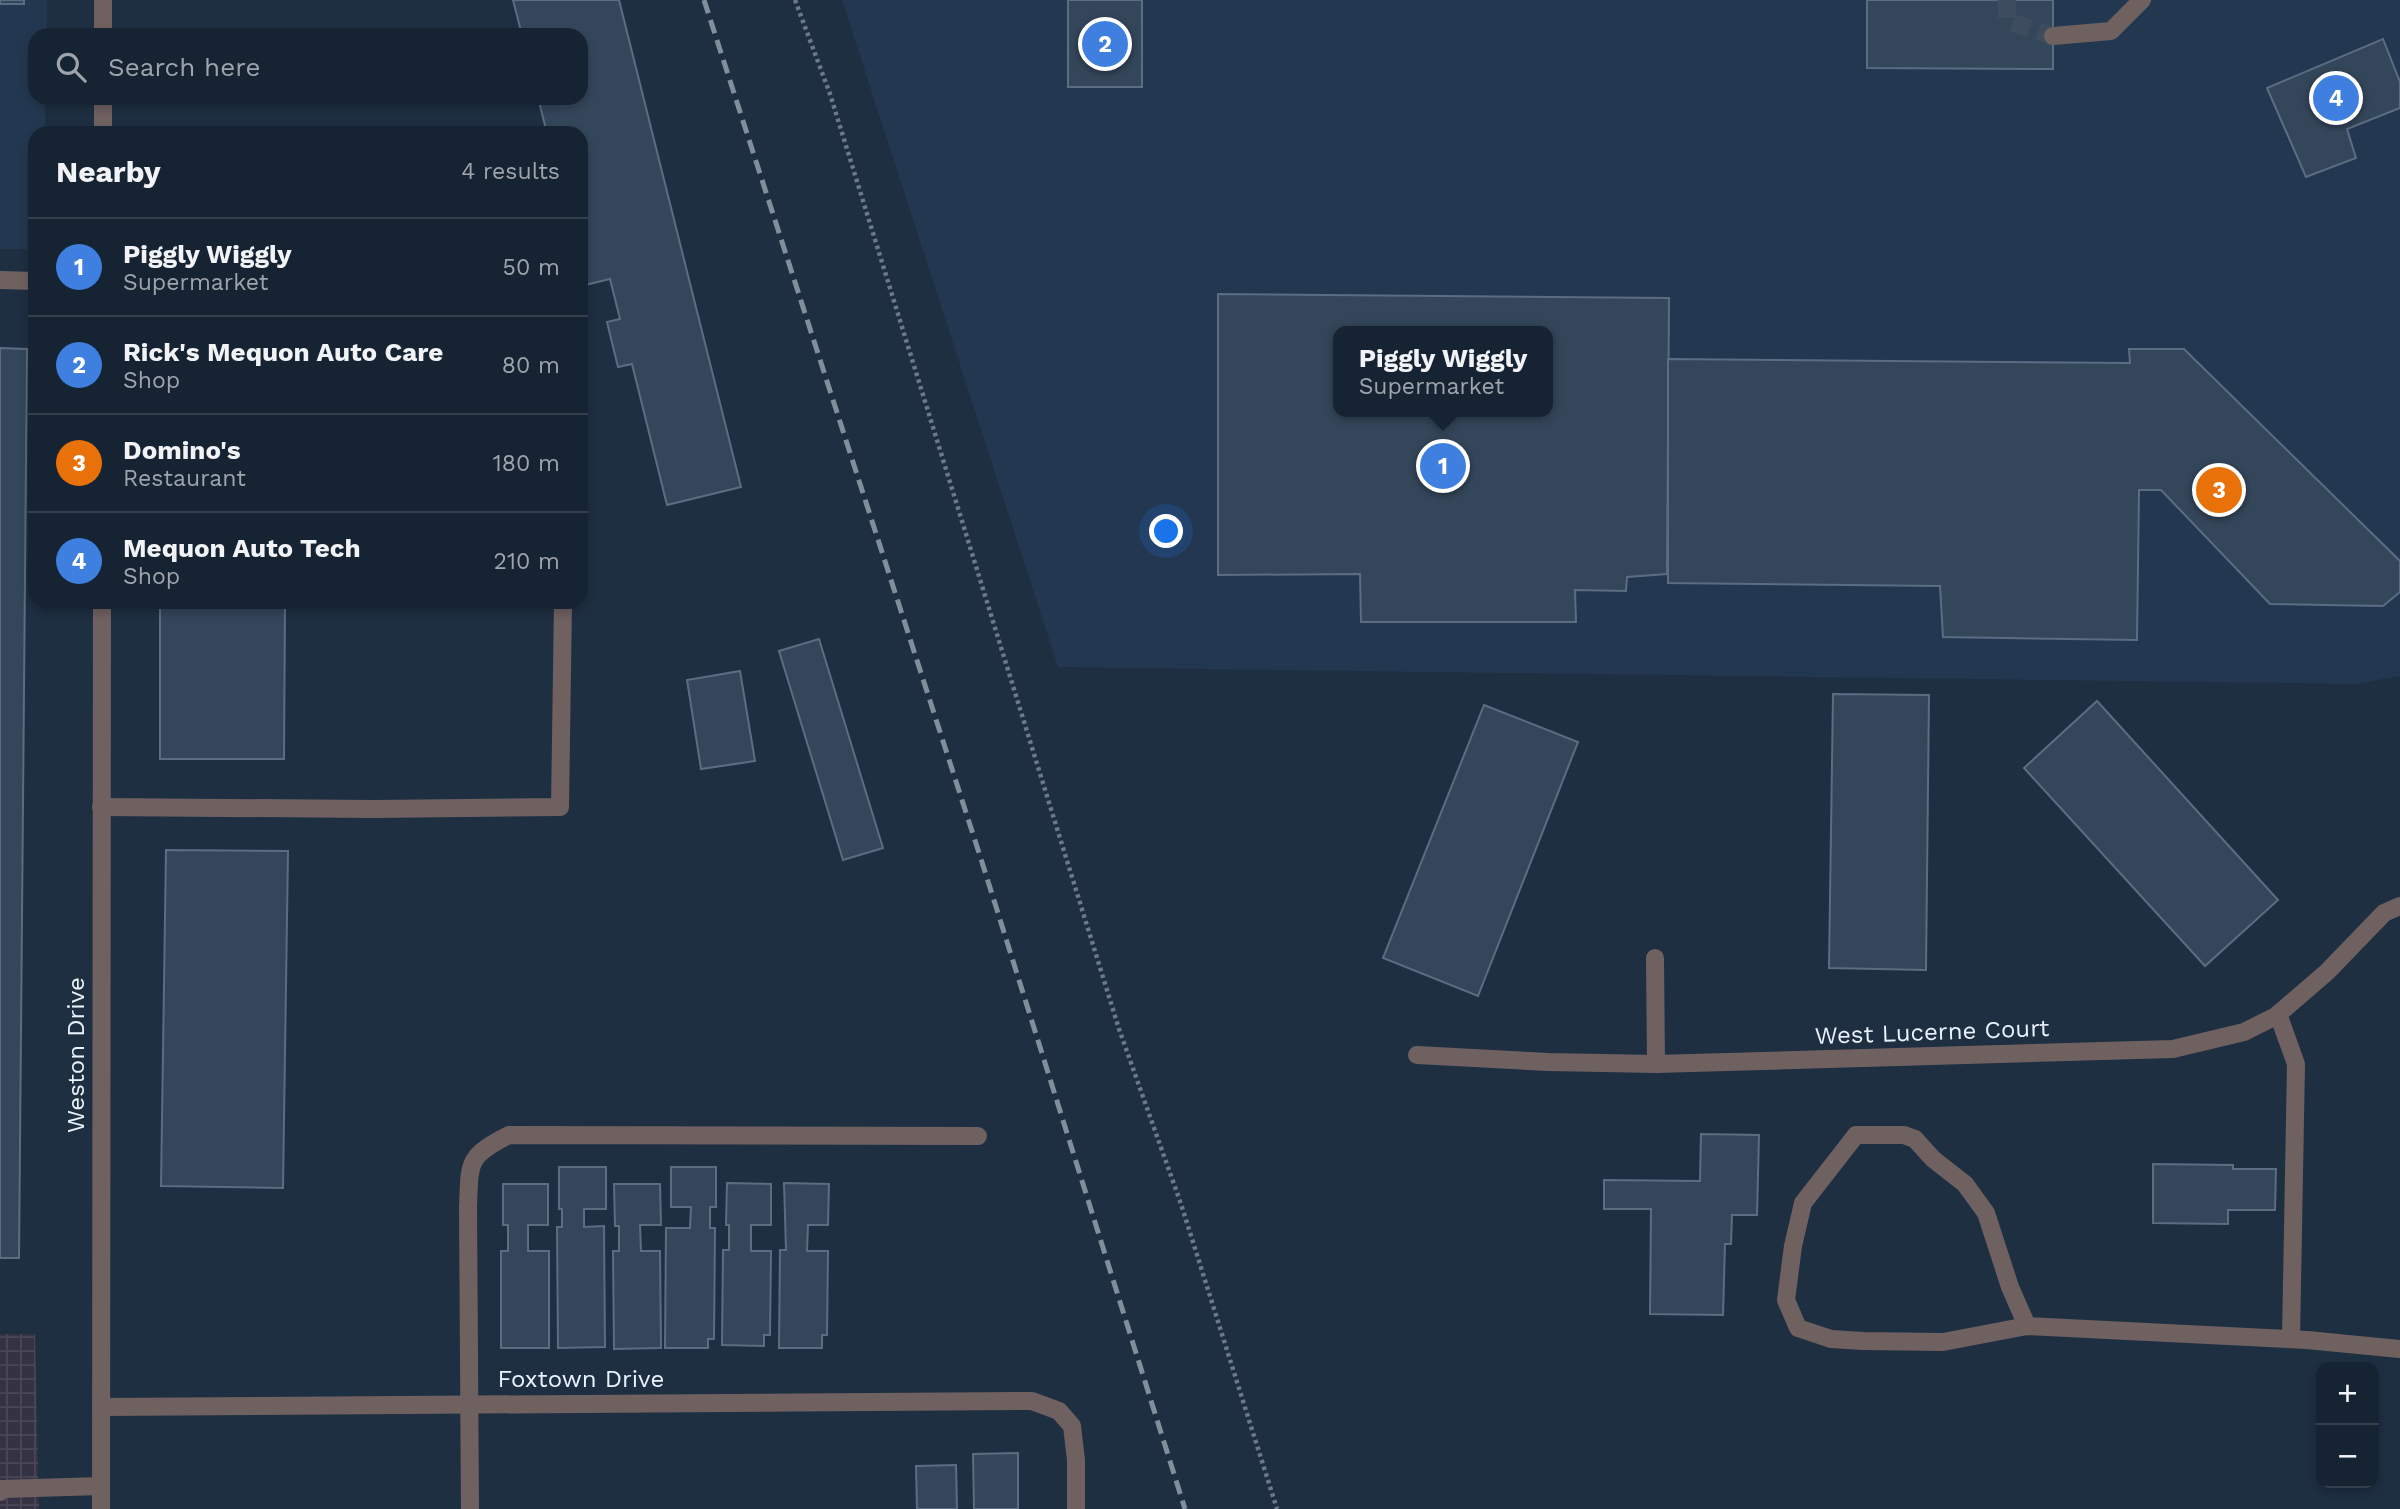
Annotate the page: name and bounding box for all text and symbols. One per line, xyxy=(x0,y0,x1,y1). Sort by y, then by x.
pin: 2 xyxy=(1082,18,1128,70)
search box xyxy=(28,28,588,105)
icon: search xyxy=(52,48,90,86)
text: Search here xyxy=(108,52,260,82)
pin: 4 xyxy=(2313,72,2359,124)
text: Nearby xyxy=(56,154,161,189)
text: 4 results xyxy=(461,158,560,185)
text: Piggly Wiggly xyxy=(123,239,292,269)
text: 1 xyxy=(74,254,84,281)
text: 50 m xyxy=(503,254,560,281)
text: Supermarket xyxy=(123,269,268,296)
popup xyxy=(1333,326,1553,417)
text: Rick's Mequon Auto Care xyxy=(123,337,443,367)
text: Piggly Wiggly xyxy=(1359,343,1527,373)
text: 2 xyxy=(72,352,86,379)
text: 80 m xyxy=(502,352,560,379)
text: Shop xyxy=(123,367,180,394)
text: Supermarket xyxy=(1359,373,1504,400)
text: Domino's xyxy=(123,435,241,465)
pin: 1 xyxy=(1420,440,1466,492)
text: 3 xyxy=(72,450,86,477)
text: 180 m xyxy=(493,450,560,477)
pin: 3 xyxy=(2196,464,2242,516)
text: Restaurant xyxy=(123,465,246,492)
your location xyxy=(1149,514,1183,548)
text: Mequon Auto Tech xyxy=(123,533,361,563)
text: 4 xyxy=(72,548,86,575)
text: 210 m xyxy=(494,548,560,575)
text: Shop xyxy=(123,563,180,590)
street label: Weston Drive xyxy=(62,977,90,1133)
street label: West Lucerne Court xyxy=(1814,1014,2050,1050)
map controls xyxy=(2316,1362,2379,1488)
button: + xyxy=(2316,1362,2379,1425)
street label: Foxtown Drive xyxy=(498,1365,664,1393)
button: − xyxy=(2316,1425,2379,1488)

